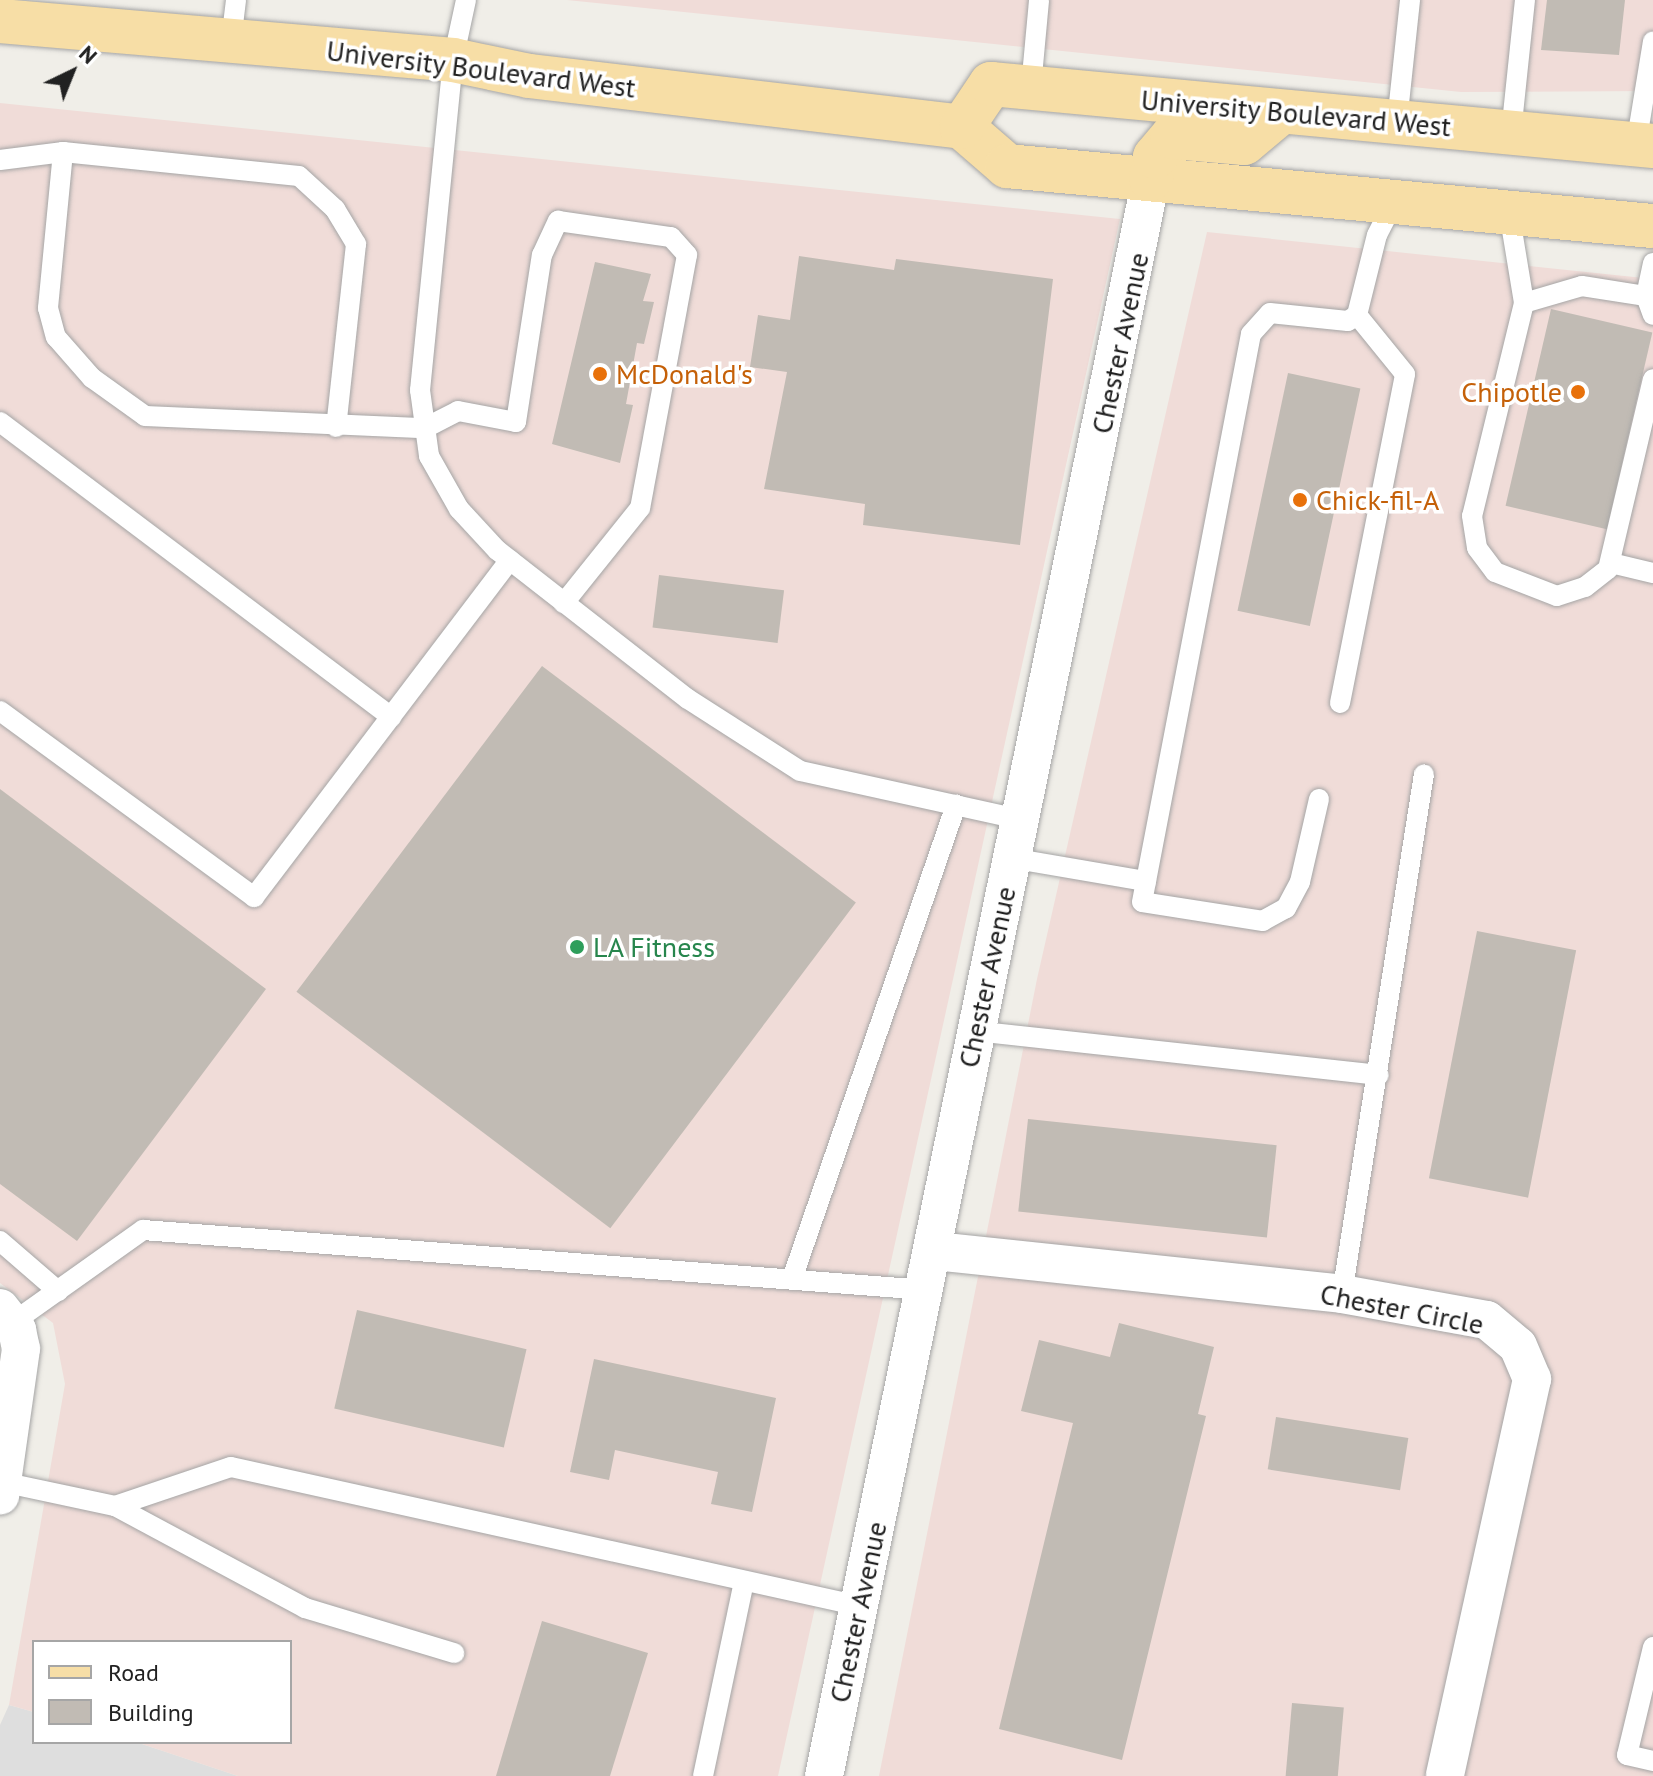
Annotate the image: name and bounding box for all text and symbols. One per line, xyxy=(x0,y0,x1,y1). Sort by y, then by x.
north arrow xyxy=(32,32,112,112)
street label: University Boulevard West xyxy=(324,33,638,105)
text: N xyxy=(74,39,103,70)
street label: University Boulevard West xyxy=(1139,83,1453,143)
street label: Chester Avenue xyxy=(1084,249,1156,437)
place label: McDonald's xyxy=(616,357,753,391)
marker: McDonald's xyxy=(591,365,609,383)
place label: Chipotle xyxy=(1461,375,1562,409)
marker: Chipotle xyxy=(1569,383,1587,401)
place label: Chick-fil-A xyxy=(1316,483,1439,517)
marker: Chick-fil-A xyxy=(1291,491,1309,509)
street label: Chester Avenue xyxy=(951,883,1023,1071)
place label: LA Fitness xyxy=(593,930,716,964)
marker: LA Fitness xyxy=(568,938,586,956)
street label: Chester Circle xyxy=(1317,1277,1487,1341)
street label: Chester Avenue xyxy=(822,1518,894,1706)
legend xyxy=(32,1640,292,1744)
text: Road xyxy=(108,1657,159,1688)
text: Building xyxy=(108,1697,194,1728)

